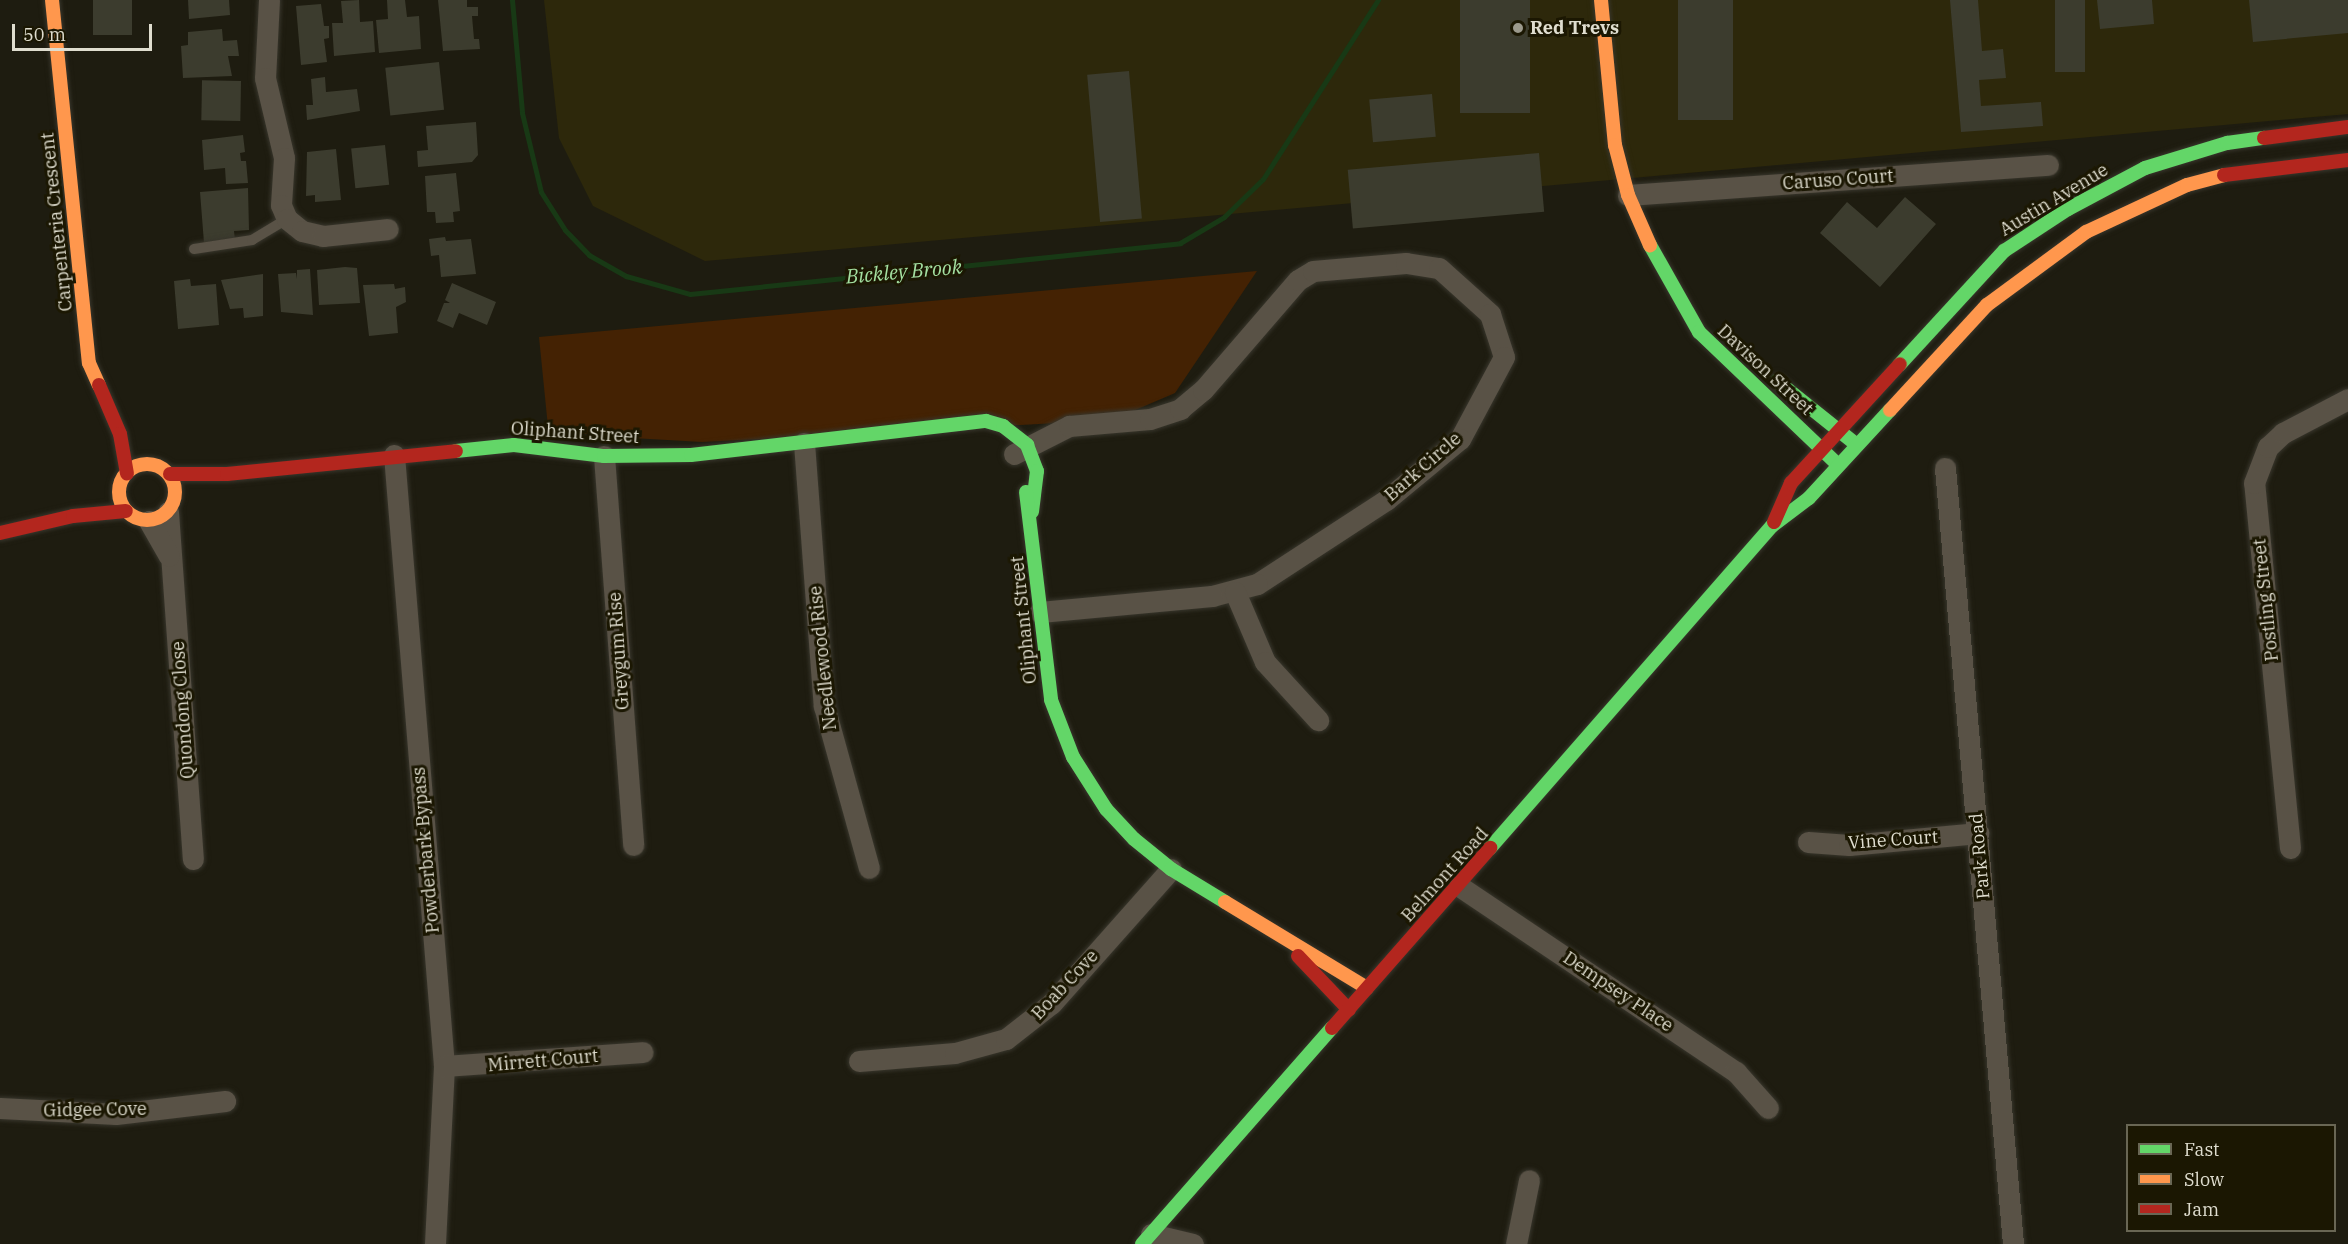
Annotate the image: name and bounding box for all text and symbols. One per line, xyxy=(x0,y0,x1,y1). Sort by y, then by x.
scale bar xyxy=(15,12,154,50)
place label: Red Trevs xyxy=(1530,17,1619,39)
marker: Red Trevs xyxy=(1511,21,1525,35)
text: 50 m xyxy=(23,23,66,46)
street label: Carpenteria Crescent xyxy=(37,131,77,313)
street label: Austin Avenue xyxy=(1996,159,2112,241)
street label: Caruso Court xyxy=(1782,165,1894,195)
water label: Bickley Brook xyxy=(845,254,963,288)
street label: Davison Street xyxy=(1713,320,1817,420)
street label: Oliphant Street xyxy=(510,418,640,448)
street label: Bark Circle xyxy=(1380,428,1466,506)
street label: Postling Street xyxy=(2249,538,2283,662)
street label: Oliphant Street xyxy=(1007,555,1041,685)
street label: Needlewood Rise xyxy=(805,585,841,731)
street label: Greygum Rise xyxy=(604,591,634,711)
street label: Quondong Close xyxy=(167,640,199,780)
street label: Powderbark Bypass xyxy=(408,766,444,934)
street label: Park Road xyxy=(1965,812,1995,900)
street label: Belmont Road xyxy=(1397,823,1493,927)
street label: Vine Court xyxy=(1847,826,1939,854)
street label: Boab Cove xyxy=(1027,946,1103,1024)
street label: Dempsey Place xyxy=(1559,947,1677,1037)
street label: Mirrett Court xyxy=(487,1045,599,1077)
street label: Gidgee Cove xyxy=(43,1098,147,1122)
legend xyxy=(2126,1124,2336,1232)
text: Fast xyxy=(2184,1138,2219,1161)
text: Slow xyxy=(2184,1168,2224,1191)
text: Jam xyxy=(2184,1198,2219,1221)

